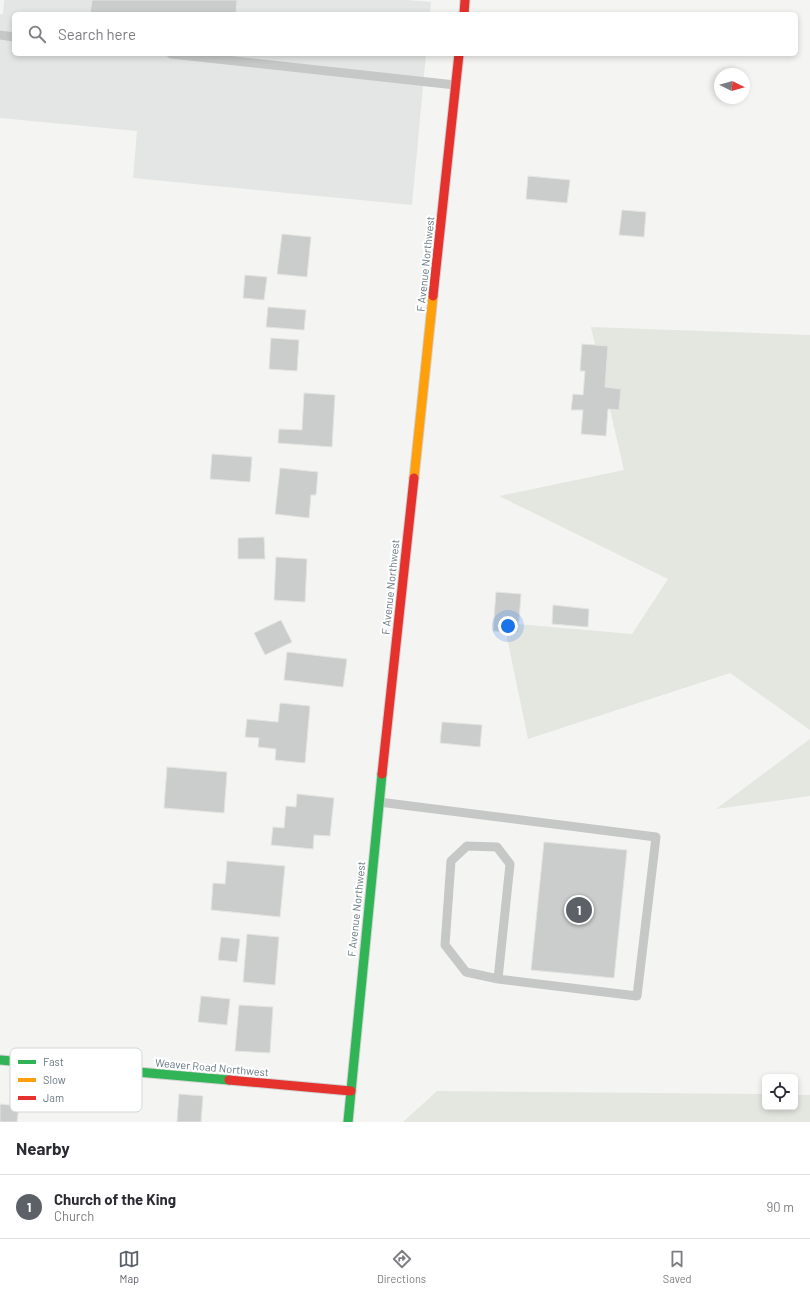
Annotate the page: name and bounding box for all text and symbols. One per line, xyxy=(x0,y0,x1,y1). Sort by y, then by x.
search box xyxy=(12,12,798,56)
icon: search xyxy=(26,23,48,45)
text: Search here xyxy=(58,25,136,43)
north arrow xyxy=(714,68,750,104)
street label: F Avenue Northwest xyxy=(414,216,436,312)
street label: F Avenue Northwest xyxy=(379,539,401,635)
your location xyxy=(498,616,518,636)
street label: F Avenue Northwest xyxy=(345,861,367,957)
pin: 1 xyxy=(566,895,592,925)
legend xyxy=(10,1048,142,1112)
text: Fast xyxy=(43,1055,64,1068)
street label: Weaver Road Northwest xyxy=(154,1056,270,1078)
text: Slow xyxy=(43,1073,66,1086)
map controls xyxy=(762,1074,798,1110)
button: locate xyxy=(762,1074,798,1110)
text: Jam xyxy=(43,1091,64,1104)
text: Nearby xyxy=(16,1138,70,1158)
text: Church of the King xyxy=(54,1190,176,1208)
text: 1 xyxy=(27,1199,31,1215)
text: 90 m xyxy=(767,1199,794,1215)
text: Church xyxy=(54,1208,94,1224)
tab: Map xyxy=(118,1248,140,1285)
tab: Directions xyxy=(377,1248,426,1285)
tab: Saved xyxy=(663,1248,692,1285)

